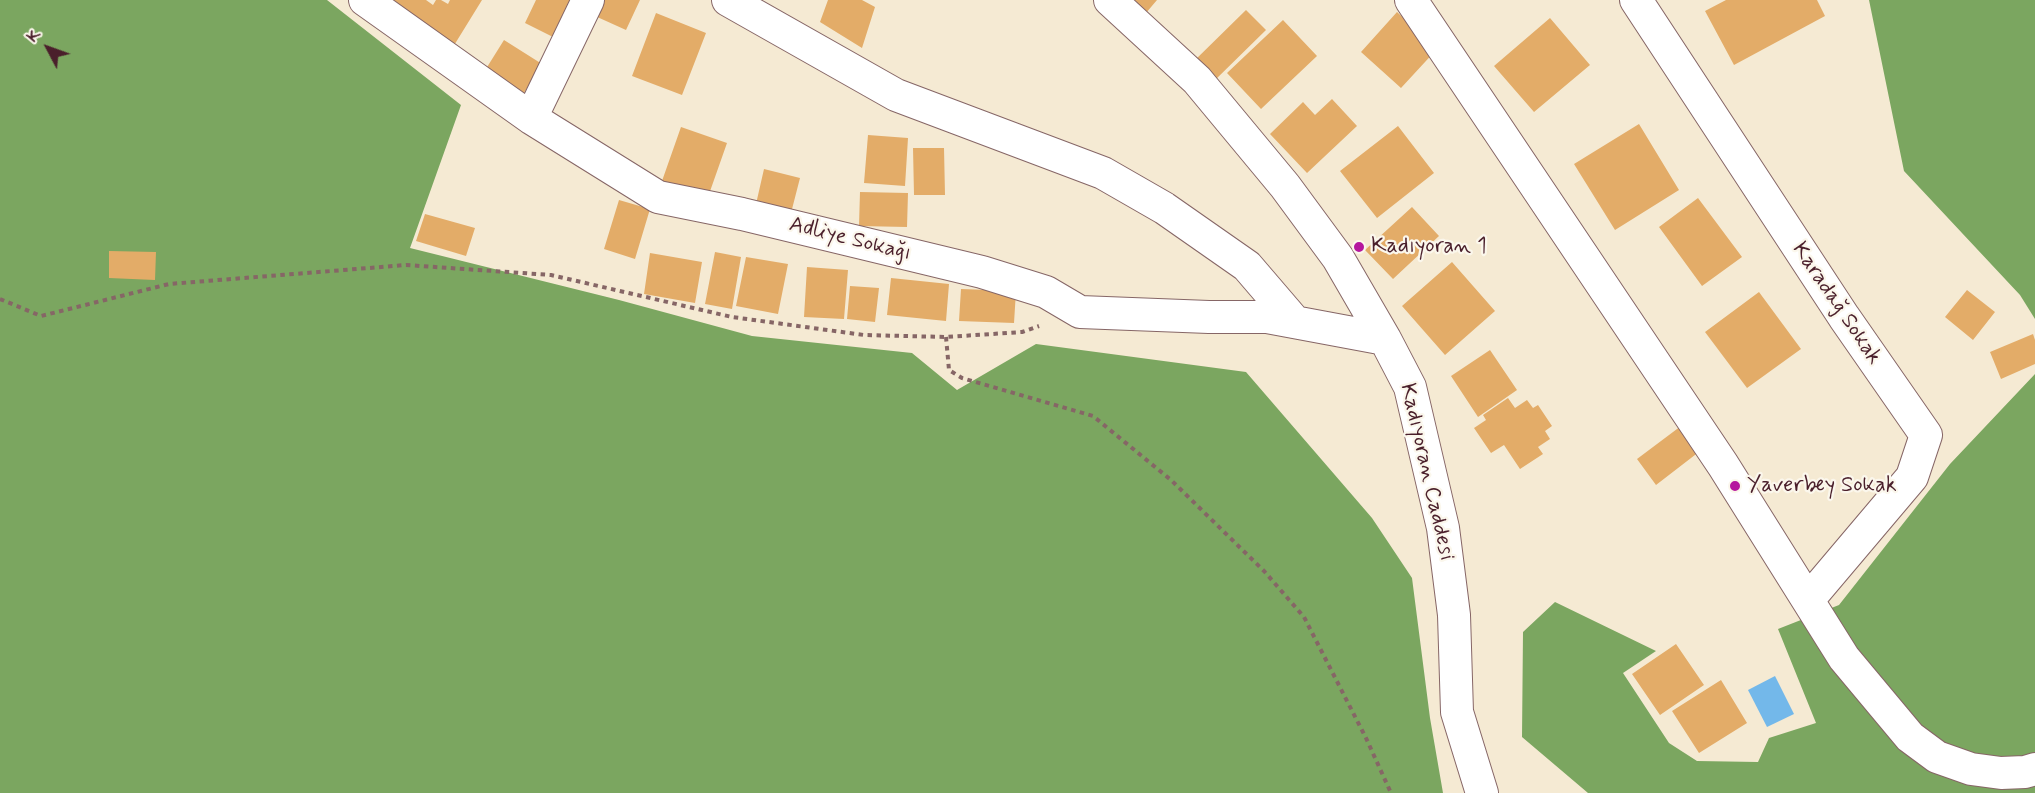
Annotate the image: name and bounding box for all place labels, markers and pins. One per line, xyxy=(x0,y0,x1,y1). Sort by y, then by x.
place label: Kadıyoran 1 xyxy=(1371,234,1487,260)
marker: Kadıyoran 1 xyxy=(1352,240,1366,254)
place label: Yaverbey Sokak xyxy=(1747,473,1897,499)
marker: Yaverbey Sokak xyxy=(1728,479,1742,493)

